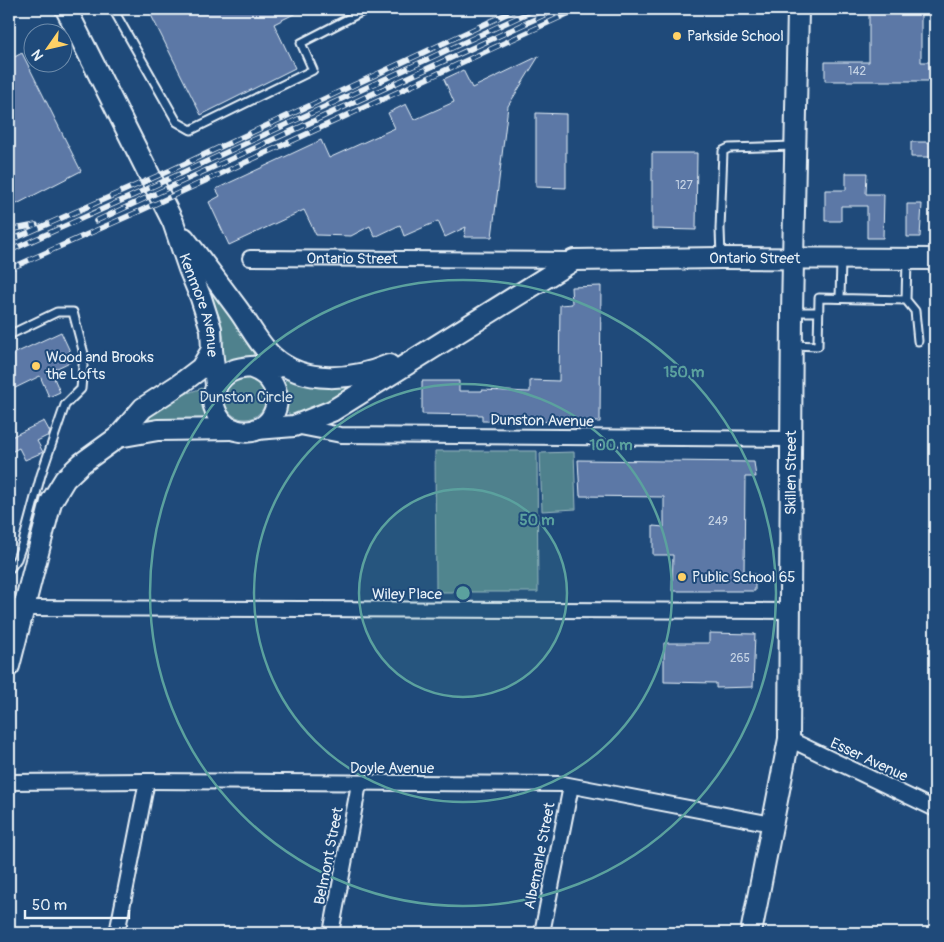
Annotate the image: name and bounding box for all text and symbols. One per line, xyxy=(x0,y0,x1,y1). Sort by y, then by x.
north arrow xyxy=(22,22,72,72)
place label: Parkside School xyxy=(687,27,784,46)
marker: Parkside School xyxy=(671,30,683,42)
text: N xyxy=(28,46,47,64)
house number: 142 xyxy=(848,64,866,79)
house number: 127 xyxy=(675,178,694,193)
street label: Ontario Street xyxy=(709,248,801,268)
street label: Ontario Street xyxy=(306,249,399,268)
street label: Kenmore Avenue xyxy=(175,251,222,359)
place label: Wood and Brooks the Lofts xyxy=(45,348,154,384)
marker: Wood and Brooks the Lofts xyxy=(30,360,42,372)
text: 150 m xyxy=(664,363,704,382)
park label: Dunston Circle xyxy=(199,388,293,407)
street label: Dunston Avenue xyxy=(490,411,594,431)
street label: Skillen Street xyxy=(781,429,801,515)
text: 100 m xyxy=(590,436,632,455)
text: 50 m xyxy=(520,511,554,530)
house number: 249 xyxy=(708,514,728,529)
place label: Public School 65 xyxy=(692,568,796,587)
marker: Public School 65 xyxy=(676,571,688,583)
centre of rings xyxy=(454,584,472,602)
street label: Wiley Place xyxy=(372,585,443,604)
house number: 265 xyxy=(730,651,750,666)
street label: Esser Avenue xyxy=(827,734,911,786)
street label: Doyle Avenue xyxy=(350,759,435,778)
street label: Albemarle Street xyxy=(520,800,560,911)
street label: Belmont Street xyxy=(310,805,348,906)
scale bar xyxy=(25,887,129,919)
text: 50 m xyxy=(32,896,67,915)

